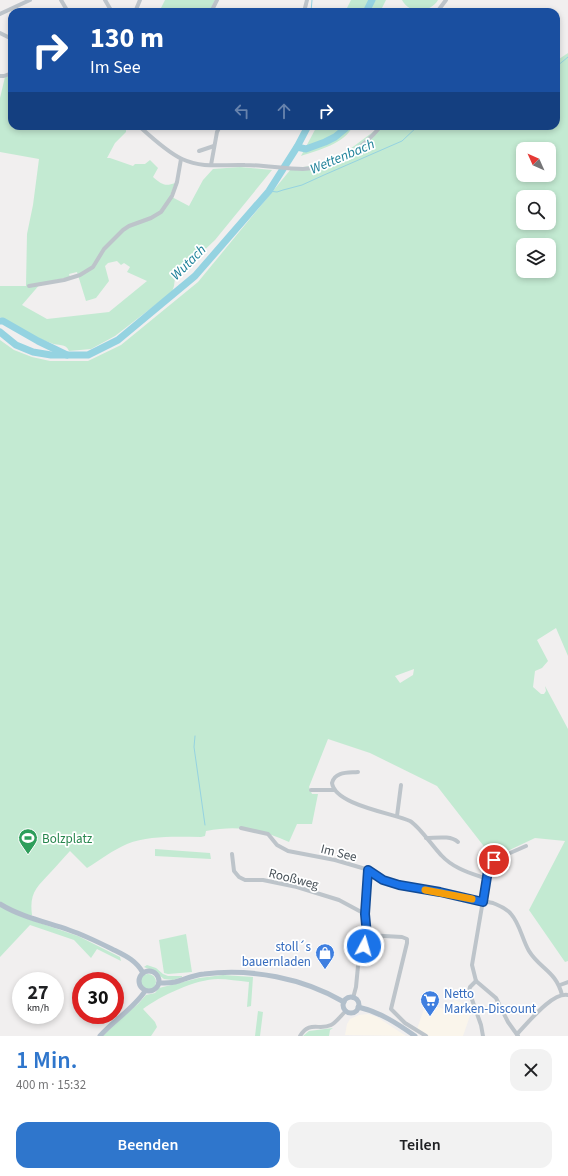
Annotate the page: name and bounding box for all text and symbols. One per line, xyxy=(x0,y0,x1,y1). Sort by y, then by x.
text: 130 m xyxy=(90,18,164,58)
icon: right xyxy=(24,24,76,76)
text: Im See xyxy=(90,55,141,80)
icon: left xyxy=(231,100,253,122)
icon: ahead xyxy=(273,100,295,122)
icon: right xyxy=(315,100,337,122)
water label: Wettenbach xyxy=(307,134,378,179)
north arrow xyxy=(516,142,556,182)
map controls xyxy=(516,142,556,278)
button: search xyxy=(516,190,556,230)
button: layers xyxy=(516,238,556,278)
water label: Wutach xyxy=(166,240,211,285)
sports icon: Bolzplatz xyxy=(17,827,39,855)
place label: Bolzplatz xyxy=(42,830,93,848)
street label: Im See xyxy=(319,840,359,866)
pin xyxy=(477,843,511,877)
icon: arrive xyxy=(483,849,505,871)
street label: Rooßweg xyxy=(267,864,321,894)
position arrow xyxy=(343,925,385,967)
place label: stoll´s bauernladen xyxy=(242,938,312,971)
shop icon: stoll´s bauernladen xyxy=(314,942,336,970)
speed limit sign: 30 xyxy=(72,972,124,1024)
text: 27 xyxy=(27,979,49,1007)
place label: Netto Marken-Discount xyxy=(444,985,537,1018)
supermarket icon: Netto Marken-Discount xyxy=(419,989,441,1017)
text: km/h xyxy=(27,1001,49,1015)
text: 1 Min. xyxy=(16,1043,77,1078)
button: close xyxy=(510,1049,552,1091)
text: 400 m · 15:32 xyxy=(16,1076,86,1094)
button: Beenden xyxy=(16,1122,280,1168)
button: Teilen xyxy=(288,1122,552,1168)

